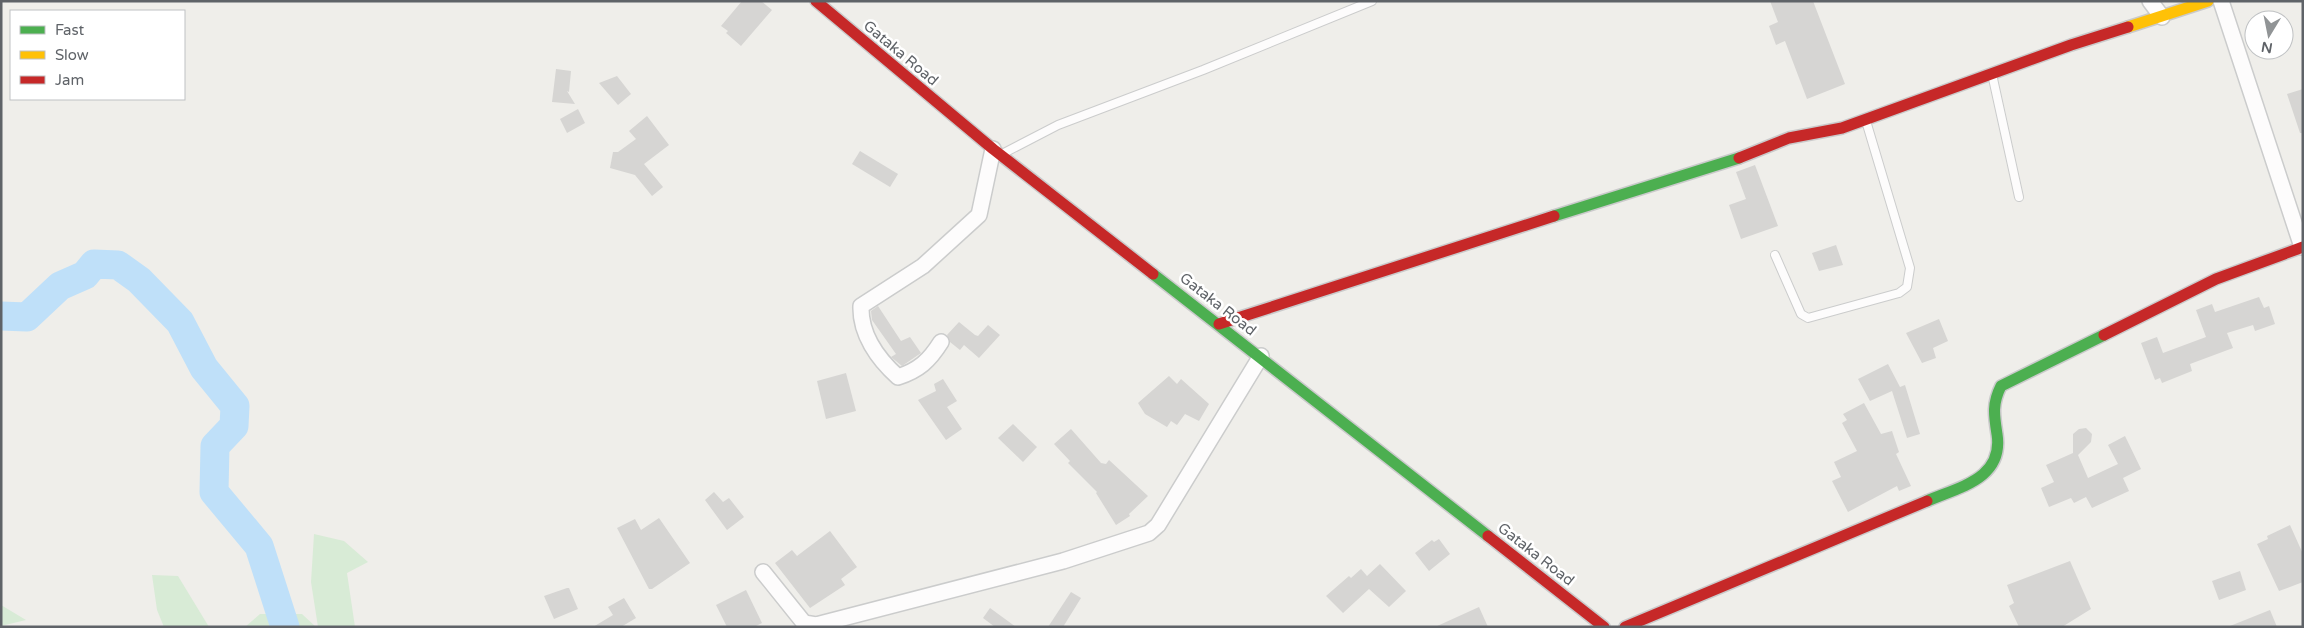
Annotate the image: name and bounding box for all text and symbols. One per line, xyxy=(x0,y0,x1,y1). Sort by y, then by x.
legend xyxy=(10,10,185,100)
north arrow xyxy=(2244,10,2294,60)
street label: Gataka Road xyxy=(860,17,942,89)
text: Fast xyxy=(55,21,85,39)
text: N xyxy=(2260,38,2274,57)
text: Slow xyxy=(55,46,89,64)
text: Jam xyxy=(55,71,84,89)
street label: Gataka Road xyxy=(1176,269,1260,339)
street label: Gataka Road xyxy=(1494,519,1578,589)

